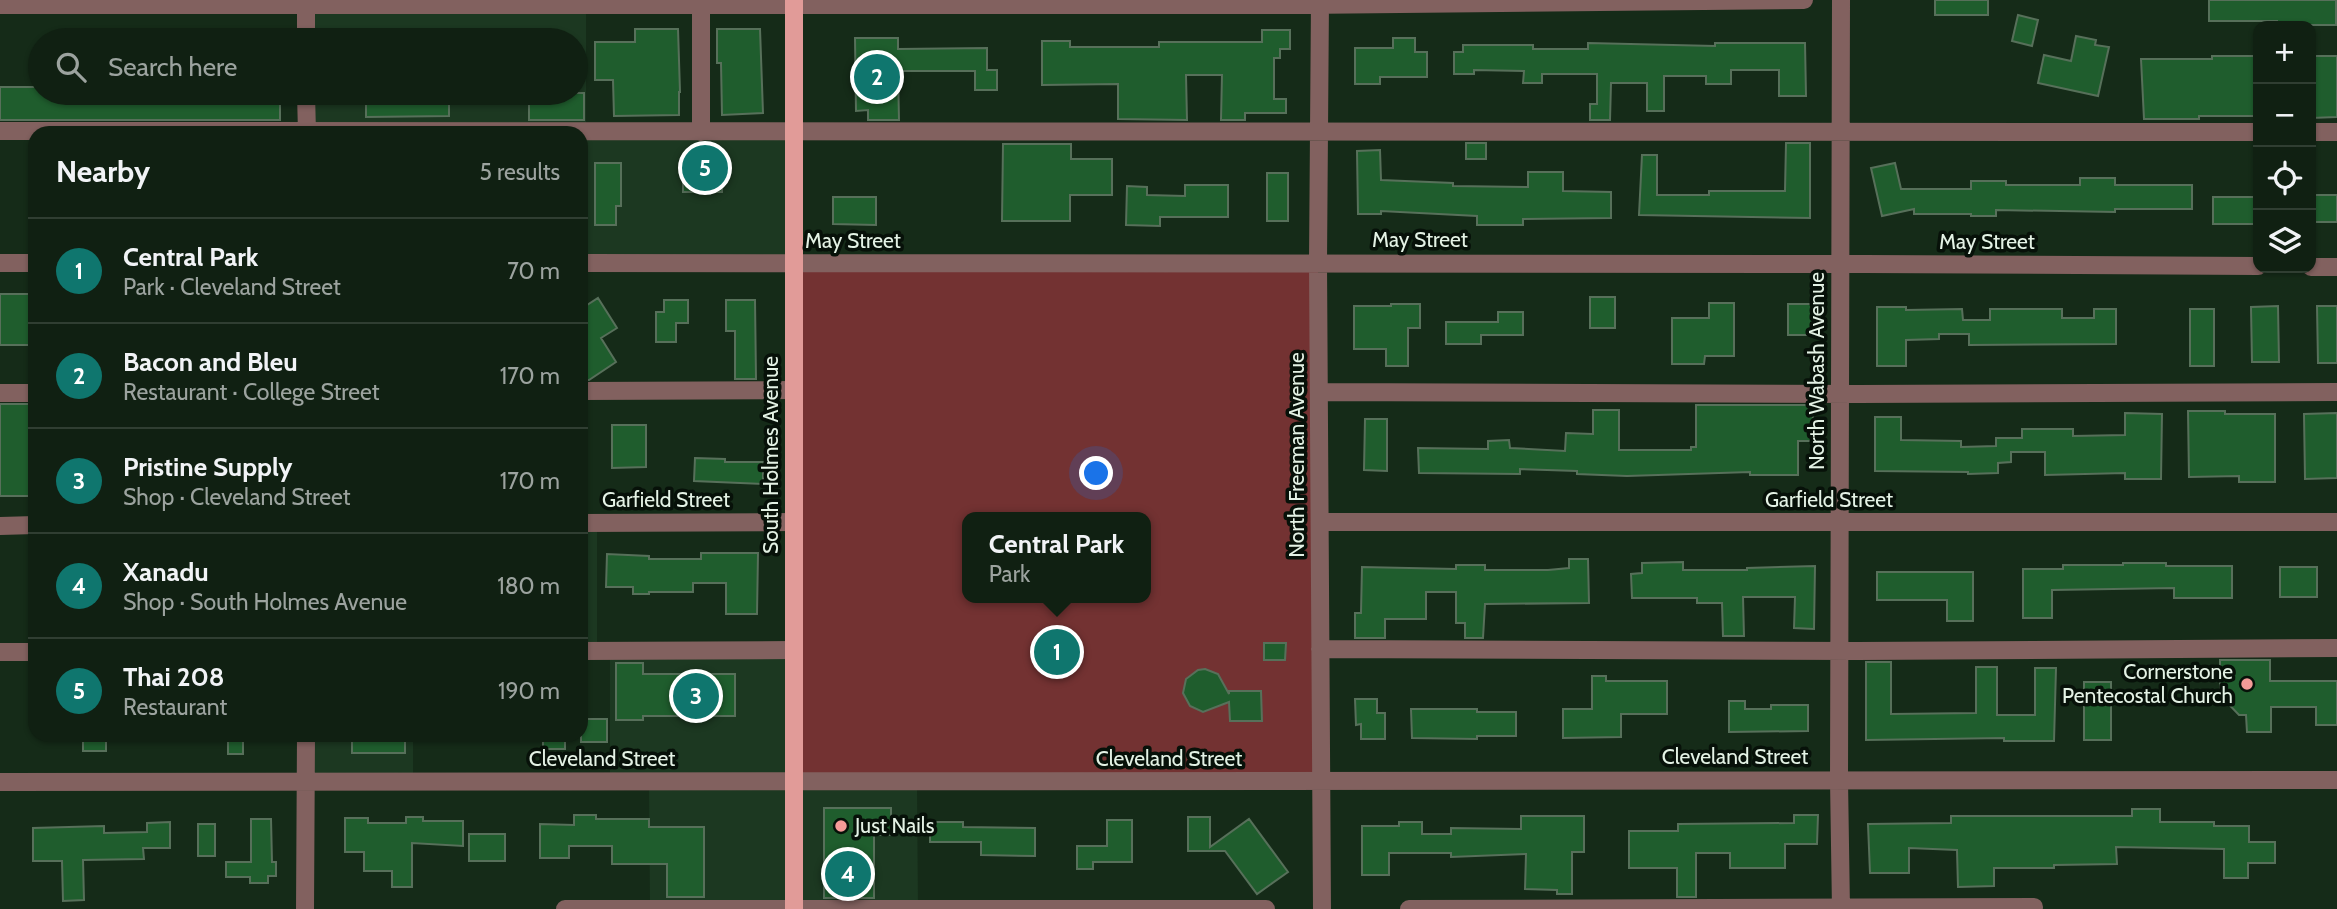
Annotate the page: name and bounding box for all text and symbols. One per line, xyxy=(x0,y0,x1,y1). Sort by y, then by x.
map controls xyxy=(2253,21,2316,273)
button: + xyxy=(2253,21,2316,84)
search box xyxy=(28,28,588,105)
icon: search xyxy=(52,48,90,86)
text: Search here xyxy=(108,51,237,83)
pin: 2 xyxy=(854,51,900,103)
button: − xyxy=(2253,84,2316,147)
pin: 5 xyxy=(682,142,728,194)
button: locate xyxy=(2253,147,2316,210)
text: Nearby xyxy=(56,153,150,190)
text: 5 results xyxy=(479,158,560,186)
button: layers xyxy=(2253,210,2316,273)
street label: May Street xyxy=(1372,227,1468,252)
street label: May Street xyxy=(805,228,901,253)
street label: May Street xyxy=(1939,229,2035,254)
text: Central Park xyxy=(123,241,258,273)
text: 1 xyxy=(75,257,83,285)
text: 70 m xyxy=(507,257,560,285)
street label: North Wabash Avenue xyxy=(1804,272,1829,470)
text: Park · Cleveland Street xyxy=(123,273,341,301)
text: Bacon and Bleu xyxy=(123,346,298,378)
street label: North Freeman Avenue xyxy=(1284,352,1309,558)
street label: South Holmes Avenue xyxy=(758,356,783,554)
text: 2 xyxy=(73,362,85,390)
text: 170 m xyxy=(500,362,560,390)
text: Restaurant · College Street xyxy=(123,378,380,406)
text: Pristine Supply xyxy=(123,451,293,483)
your location xyxy=(1079,456,1113,490)
text: 3 xyxy=(73,467,85,495)
text: 170 m xyxy=(500,467,560,495)
text: Shop · Cleveland Street xyxy=(123,483,350,511)
street label: Garfield Street xyxy=(602,487,730,512)
street label: Garfield Street xyxy=(1765,487,1893,512)
popup xyxy=(962,512,1151,603)
text: Central Park xyxy=(989,528,1124,560)
text: Xanadu xyxy=(123,556,209,588)
text: Park xyxy=(989,560,1030,588)
text: 4 xyxy=(72,572,86,600)
text: 180 m xyxy=(497,572,560,600)
text: Shop · South Holmes Avenue xyxy=(123,588,407,616)
pin: 1 xyxy=(1034,626,1080,678)
place label: Cornerstone Pentecostal Church xyxy=(2062,659,2233,708)
text: Thai 208 xyxy=(123,661,224,693)
pin: 3 xyxy=(673,670,719,722)
marker: Cornerstone Pentecostal Church xyxy=(2239,676,2255,692)
text: 5 xyxy=(73,677,85,705)
text: 190 m xyxy=(498,677,560,705)
text: Restaurant xyxy=(123,693,227,721)
street label: Cleveland Street xyxy=(1662,744,1808,769)
street label: Cleveland Street xyxy=(529,746,675,771)
street label: Cleveland Street xyxy=(1096,746,1242,771)
place label: Just Nails xyxy=(854,813,935,838)
marker: Just Nails xyxy=(833,818,849,834)
pin: 4 xyxy=(825,848,871,900)

